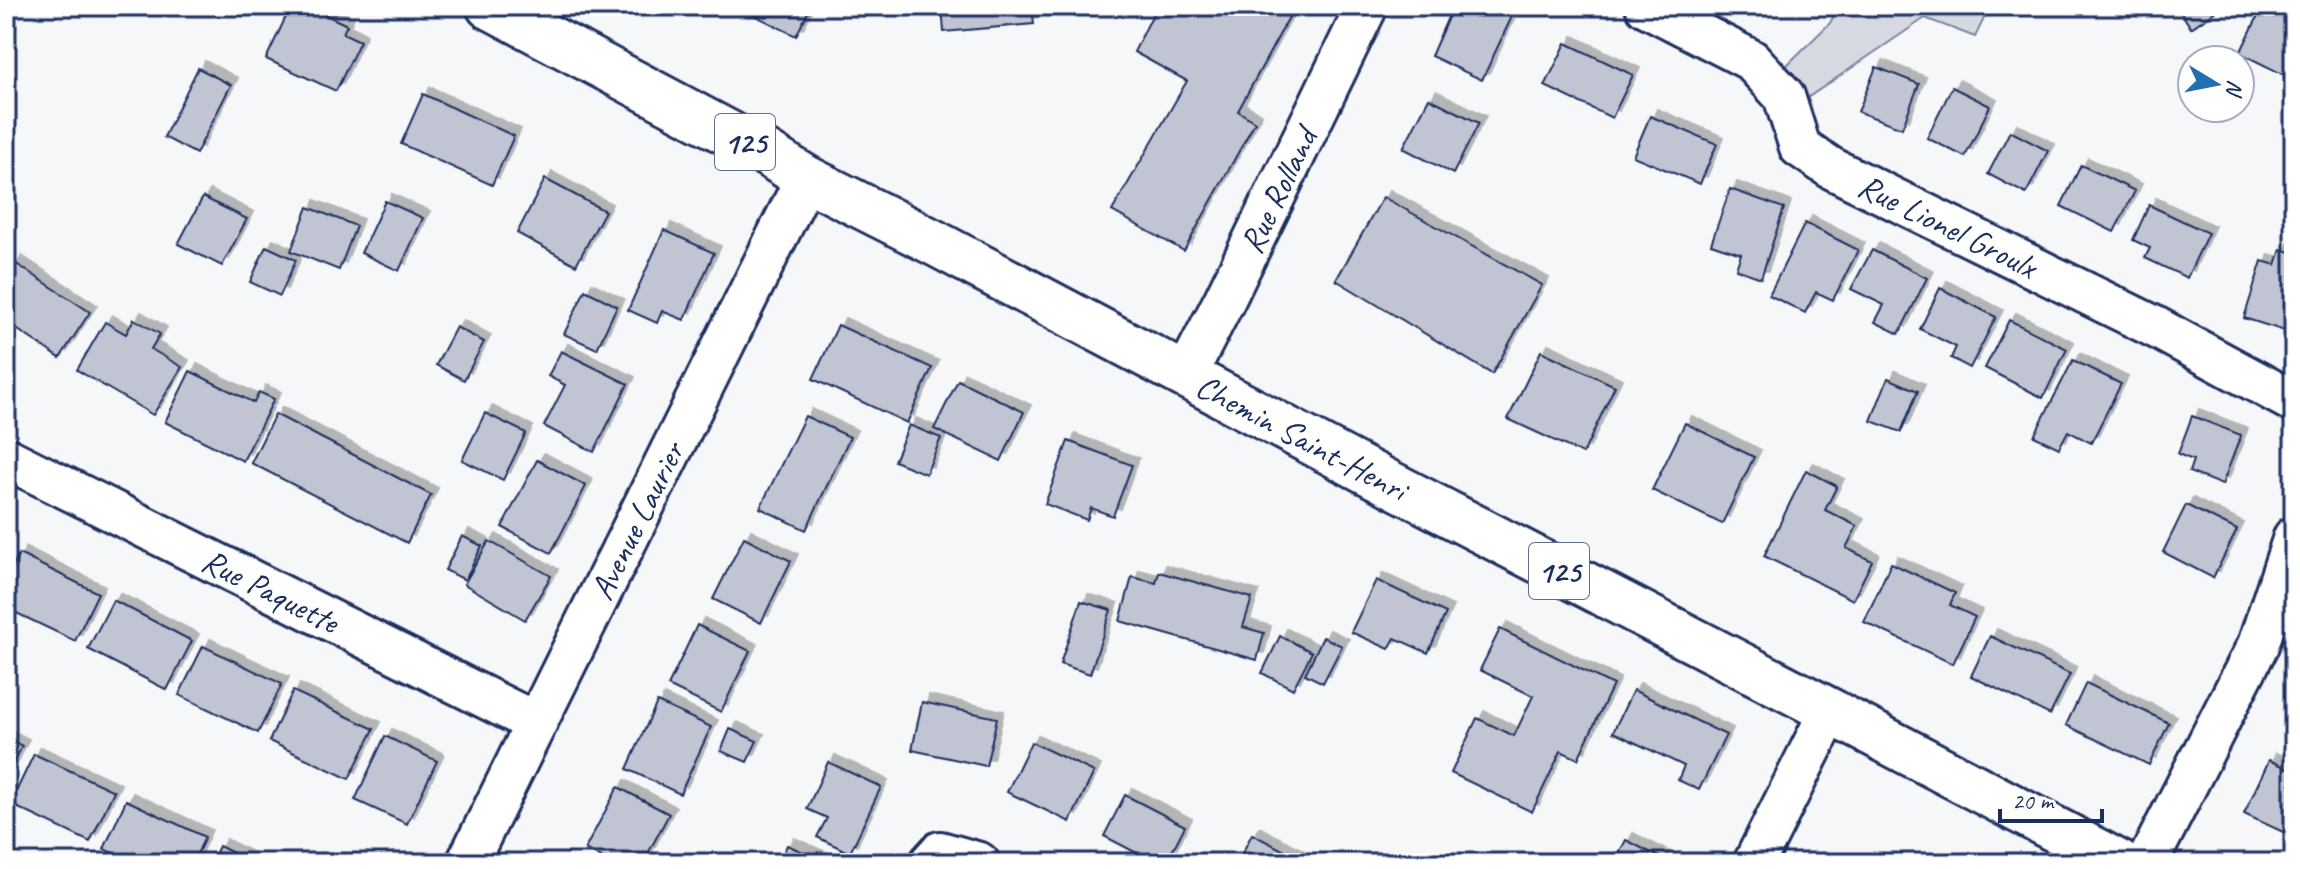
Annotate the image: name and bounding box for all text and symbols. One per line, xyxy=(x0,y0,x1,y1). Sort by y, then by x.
north arrow xyxy=(2176,44,2256,124)
text: N xyxy=(2219,78,2250,100)
road number: 125 xyxy=(715,114,775,170)
street label: Rue Rolland xyxy=(1229,117,1328,260)
street label: Rue Lionel Groulx xyxy=(1852,163,2046,288)
street label: Chemin Saint-Henri xyxy=(1189,364,1418,512)
street label: Avenue Laurier xyxy=(579,432,695,606)
street label: Rue Paquette xyxy=(195,538,348,643)
road number: 125 xyxy=(1529,543,1589,599)
scale bar xyxy=(2000,773,2102,823)
text: 20 m xyxy=(2012,786,2055,816)

